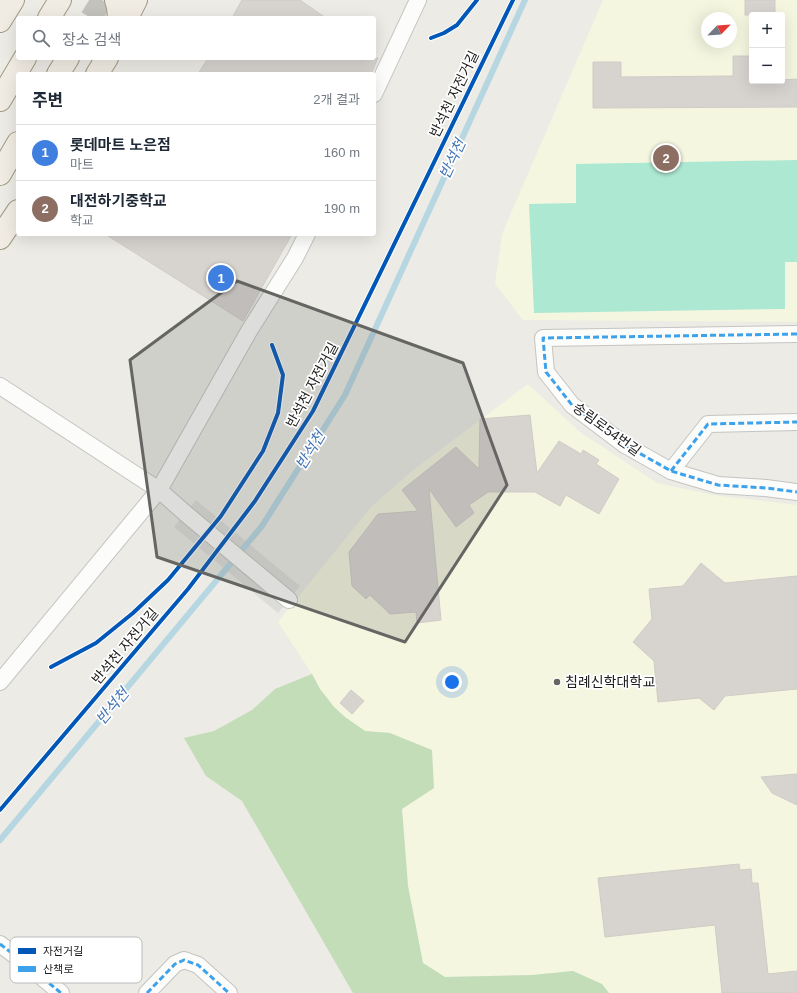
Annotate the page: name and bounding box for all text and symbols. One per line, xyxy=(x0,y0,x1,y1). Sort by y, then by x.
north arrow xyxy=(701,12,737,48)
map controls xyxy=(749,12,785,84)
button: + xyxy=(749,12,785,48)
search box xyxy=(16,16,376,60)
icon: search xyxy=(30,27,52,49)
text: 장소 검색 xyxy=(62,31,121,48)
street label: 반석천 자전거길 xyxy=(426,48,482,140)
button: − xyxy=(749,48,785,84)
text: 주변 xyxy=(32,91,63,110)
text: 2개 결과 xyxy=(313,92,360,107)
water label: 반석천 xyxy=(436,135,469,181)
text: 롯데마트 노은점 xyxy=(70,136,171,153)
pin: 2 xyxy=(653,143,679,173)
text: 1 xyxy=(41,145,49,160)
text: 160 m xyxy=(324,145,360,160)
text: 마트 xyxy=(70,157,94,172)
text: 대전하기중학교 xyxy=(70,192,167,209)
text: 2 xyxy=(41,201,49,216)
text: 190 m xyxy=(324,201,360,216)
text: 학교 xyxy=(70,213,94,228)
pin: 1 xyxy=(208,263,234,293)
street label: 반석천 자전거길 xyxy=(283,340,341,430)
street label: 송림로54번길 xyxy=(570,399,644,459)
water label: 반석천 xyxy=(292,426,329,472)
street label: 반석천 자전거길 xyxy=(89,605,161,687)
your location xyxy=(442,672,462,692)
place label: 침례신학대학교 xyxy=(565,674,655,690)
marker: 침례신학대학교 xyxy=(552,677,562,687)
water label: 반석천 xyxy=(92,683,133,727)
legend xyxy=(10,937,142,983)
text: 자전거길 xyxy=(43,945,83,957)
text: 산책로 xyxy=(43,963,73,975)

